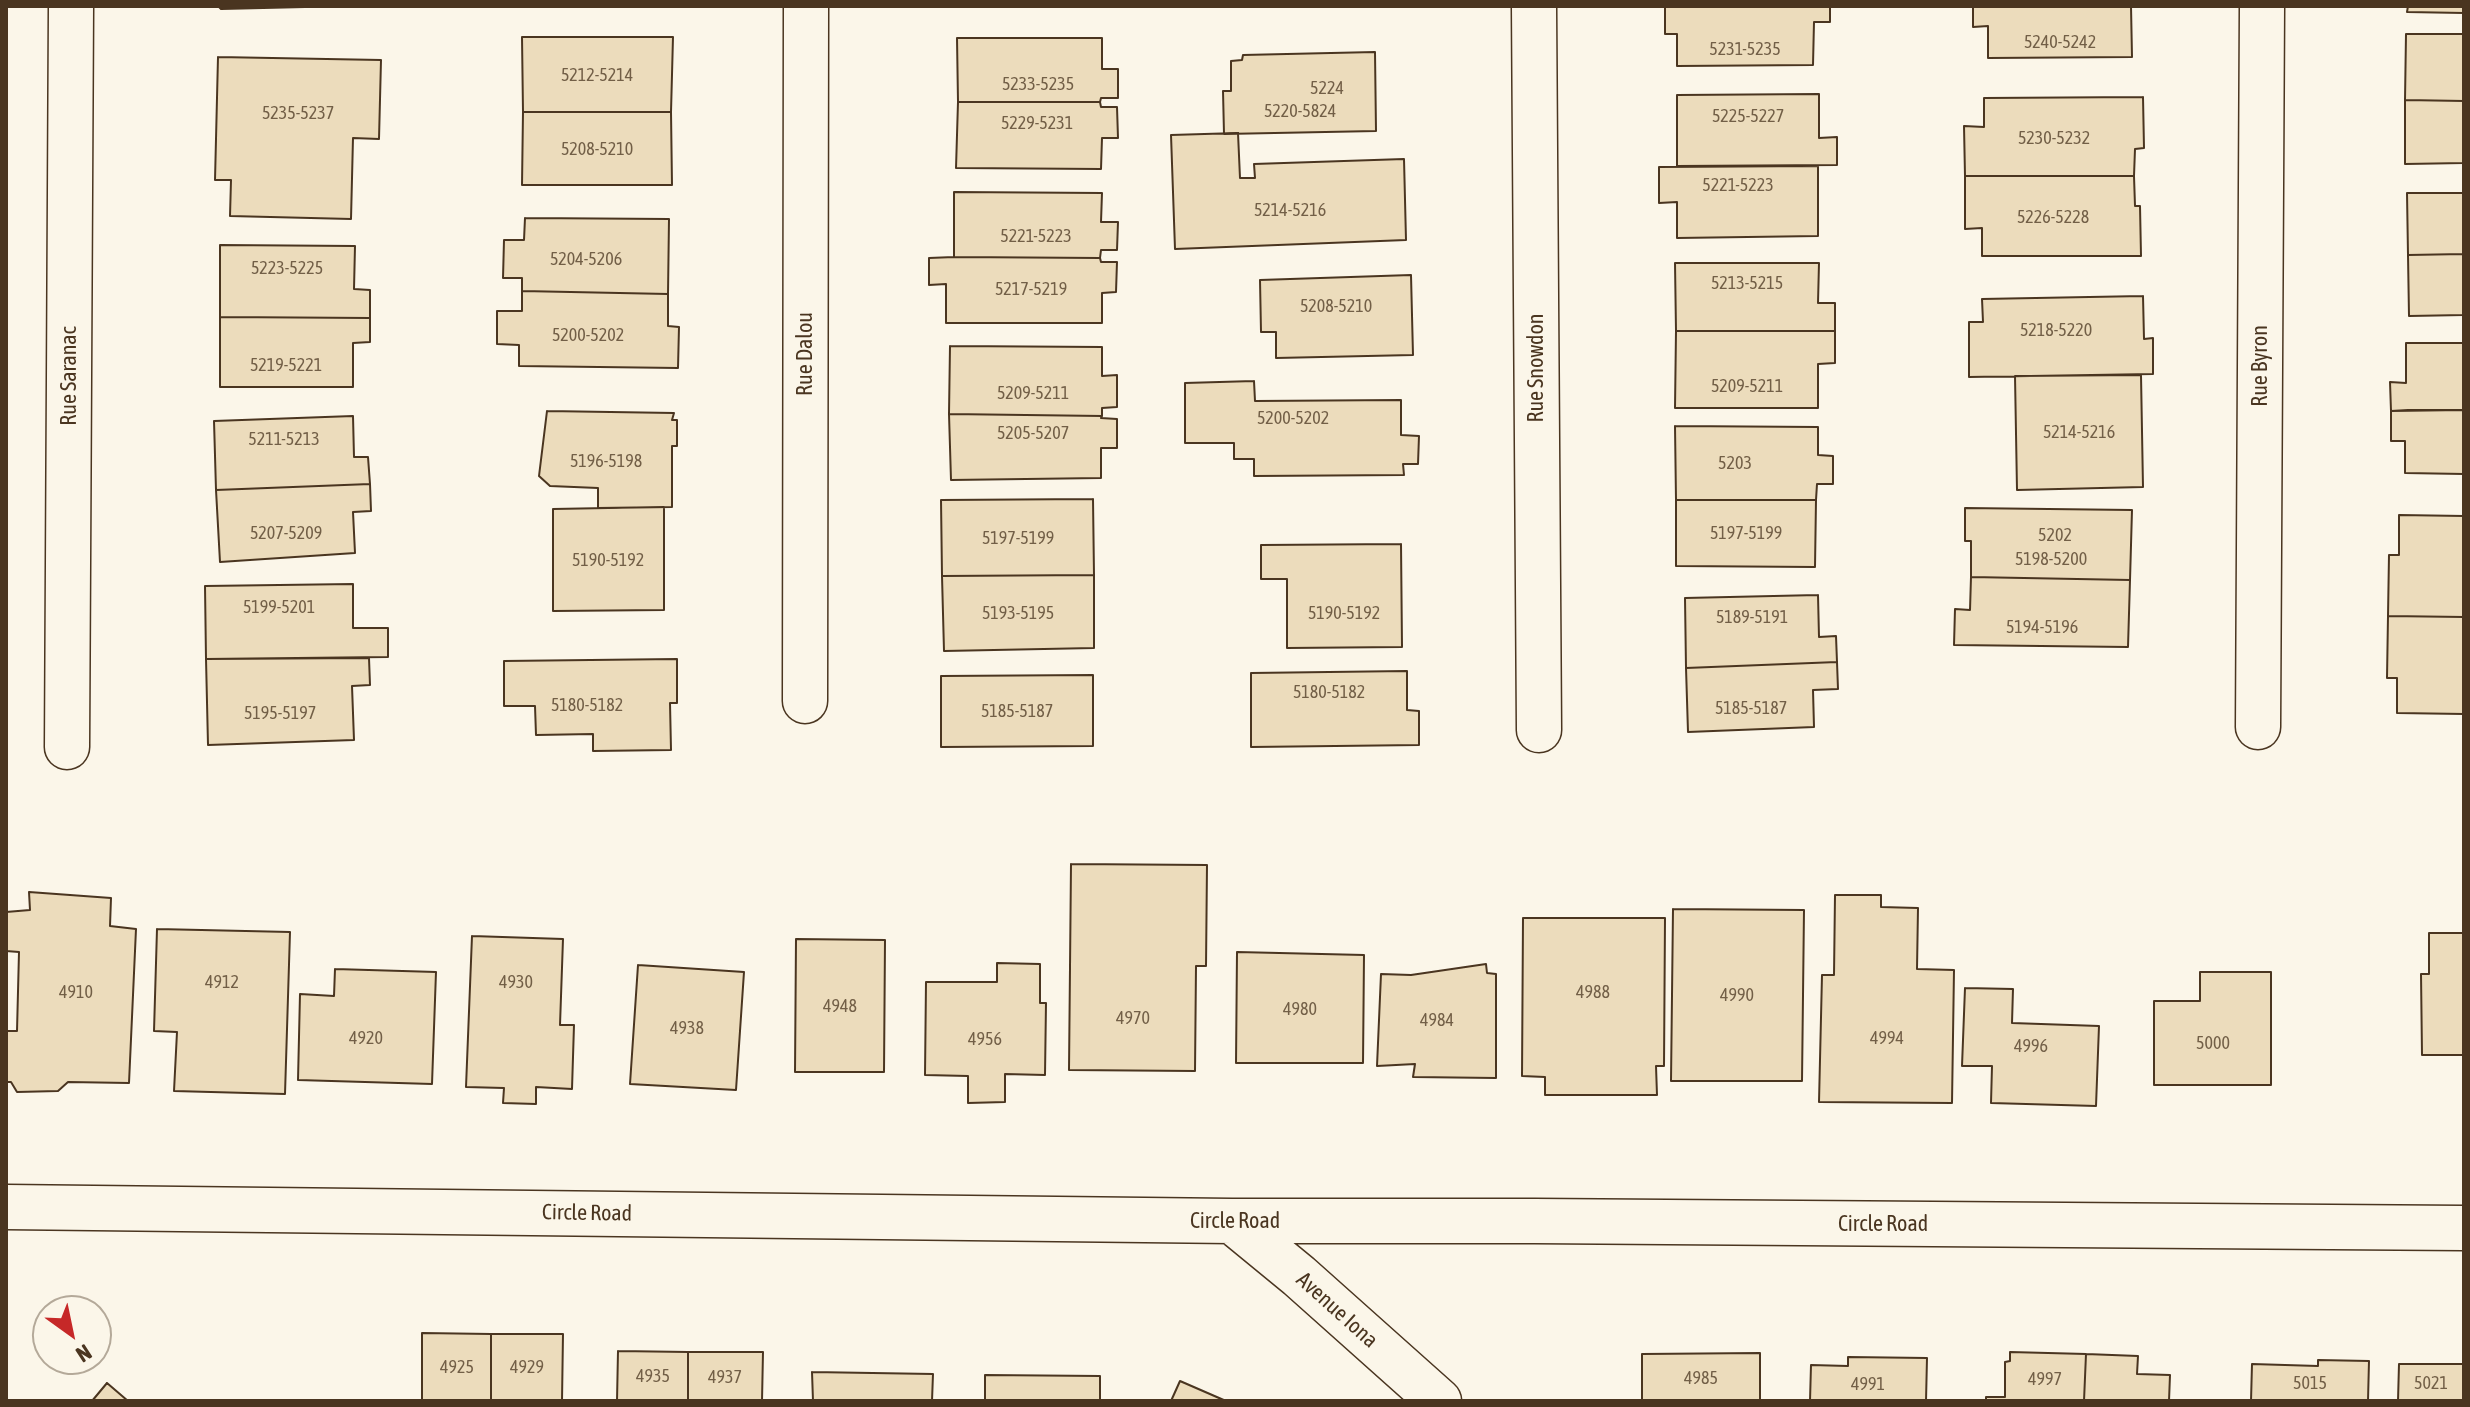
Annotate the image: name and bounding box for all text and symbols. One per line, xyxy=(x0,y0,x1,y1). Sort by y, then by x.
house number: 5240-5242 xyxy=(2024,31,2096,53)
house number: 5231-5235 xyxy=(1709,38,1781,60)
house number: 5212-5214 xyxy=(561,64,633,86)
house number: 5233-5235 xyxy=(1002,73,1074,95)
house number: 5224 xyxy=(1310,77,1344,99)
house number: 5220-5824 xyxy=(1264,100,1336,122)
house number: 5235-5237 xyxy=(262,102,334,124)
house number: 5225-5227 xyxy=(1712,105,1784,127)
house number: 5229-5231 xyxy=(1001,112,1073,134)
house number: 5230-5232 xyxy=(2018,127,2090,149)
house number: 5208-5210 xyxy=(561,138,633,160)
house number: 5221-5223 xyxy=(1702,174,1774,196)
house number: 5214-5216 xyxy=(1254,199,1326,221)
house number: 5226-5228 xyxy=(2017,206,2089,228)
house number: 5221-5223 xyxy=(1000,225,1072,247)
house number: 5204-5206 xyxy=(550,248,622,270)
house number: 5223-5225 xyxy=(251,257,323,279)
house number: 5213-5215 xyxy=(1711,272,1783,294)
house number: 5217-5219 xyxy=(995,278,1067,300)
house number: 5208-5210 xyxy=(1300,295,1372,317)
street label: Rue Dalou xyxy=(792,312,818,396)
street label: Rue Snowdon xyxy=(1523,313,1549,423)
house number: 5218-5220 xyxy=(2020,319,2092,341)
house number: 5200-5202 xyxy=(552,324,624,346)
street label: Rue Byron xyxy=(2247,325,2273,407)
street label: Rue Saranac xyxy=(56,326,82,426)
house number: 5219-5221 xyxy=(250,354,322,376)
house number: 5209-5211 xyxy=(1711,375,1783,397)
house number: 5209-5211 xyxy=(997,382,1069,404)
house number: 5200-5202 xyxy=(1257,407,1329,429)
house number: 5214-5216 xyxy=(2043,421,2115,443)
house number: 5205-5207 xyxy=(997,422,1069,444)
house number: 5211-5213 xyxy=(248,428,320,450)
house number: 5196-5198 xyxy=(570,450,642,472)
house number: 5203 xyxy=(1718,452,1752,474)
house number: 5207-5209 xyxy=(250,522,322,544)
house number: 5197-5199 xyxy=(1710,522,1782,544)
house number: 5202 xyxy=(2038,524,2072,546)
house number: 5197-5199 xyxy=(982,527,1054,549)
house number: 5198-5200 xyxy=(2015,548,2087,570)
house number: 5190-5192 xyxy=(572,549,644,571)
house number: 5199-5201 xyxy=(243,596,315,618)
house number: 5193-5195 xyxy=(982,602,1054,624)
house number: 5190-5192 xyxy=(1308,602,1380,624)
house number: 5189-5191 xyxy=(1716,606,1788,628)
house number: 5194-5196 xyxy=(2006,616,2078,638)
house number: 5180-5182 xyxy=(1293,681,1365,703)
house number: 5180-5182 xyxy=(551,694,623,716)
house number: 5185-5187 xyxy=(1715,697,1787,719)
house number: 5185-5187 xyxy=(981,700,1053,722)
house number: 5195-5197 xyxy=(244,702,316,724)
house number: 4912 xyxy=(205,971,239,993)
house number: 4930 xyxy=(499,971,533,993)
house number: 4910 xyxy=(59,981,93,1003)
house number: 4988 xyxy=(1576,981,1610,1003)
house number: 4990 xyxy=(1720,984,1754,1006)
house number: 4948 xyxy=(823,995,857,1017)
house number: 4980 xyxy=(1283,998,1317,1020)
house number: 4970 xyxy=(1116,1007,1150,1029)
house number: 4984 xyxy=(1420,1009,1454,1031)
house number: 4938 xyxy=(670,1017,704,1039)
house number: 4920 xyxy=(349,1027,383,1049)
house number: 4994 xyxy=(1870,1027,1904,1049)
house number: 4956 xyxy=(968,1028,1002,1050)
house number: 5000 xyxy=(2196,1032,2230,1054)
house number: 4996 xyxy=(2014,1035,2048,1057)
street label: Circle Road xyxy=(542,1199,632,1227)
street label: Circle Road xyxy=(1190,1208,1280,1234)
street label: Circle Road xyxy=(1838,1211,1928,1237)
street label: Avenue Iona xyxy=(1291,1266,1383,1354)
north arrow xyxy=(32,1295,112,1375)
text: N xyxy=(71,1339,97,1368)
house number: 4925 xyxy=(440,1356,474,1378)
house number: 4929 xyxy=(510,1356,544,1378)
house number: 4935 xyxy=(636,1365,670,1387)
house number: 4937 xyxy=(708,1366,742,1388)
house number: 4985 xyxy=(1684,1367,1718,1389)
house number: 4997 xyxy=(2028,1368,2062,1390)
house number: 5015 xyxy=(2293,1372,2327,1394)
house number: 5021 xyxy=(2414,1372,2448,1394)
house number: 4991 xyxy=(1851,1373,1885,1395)

